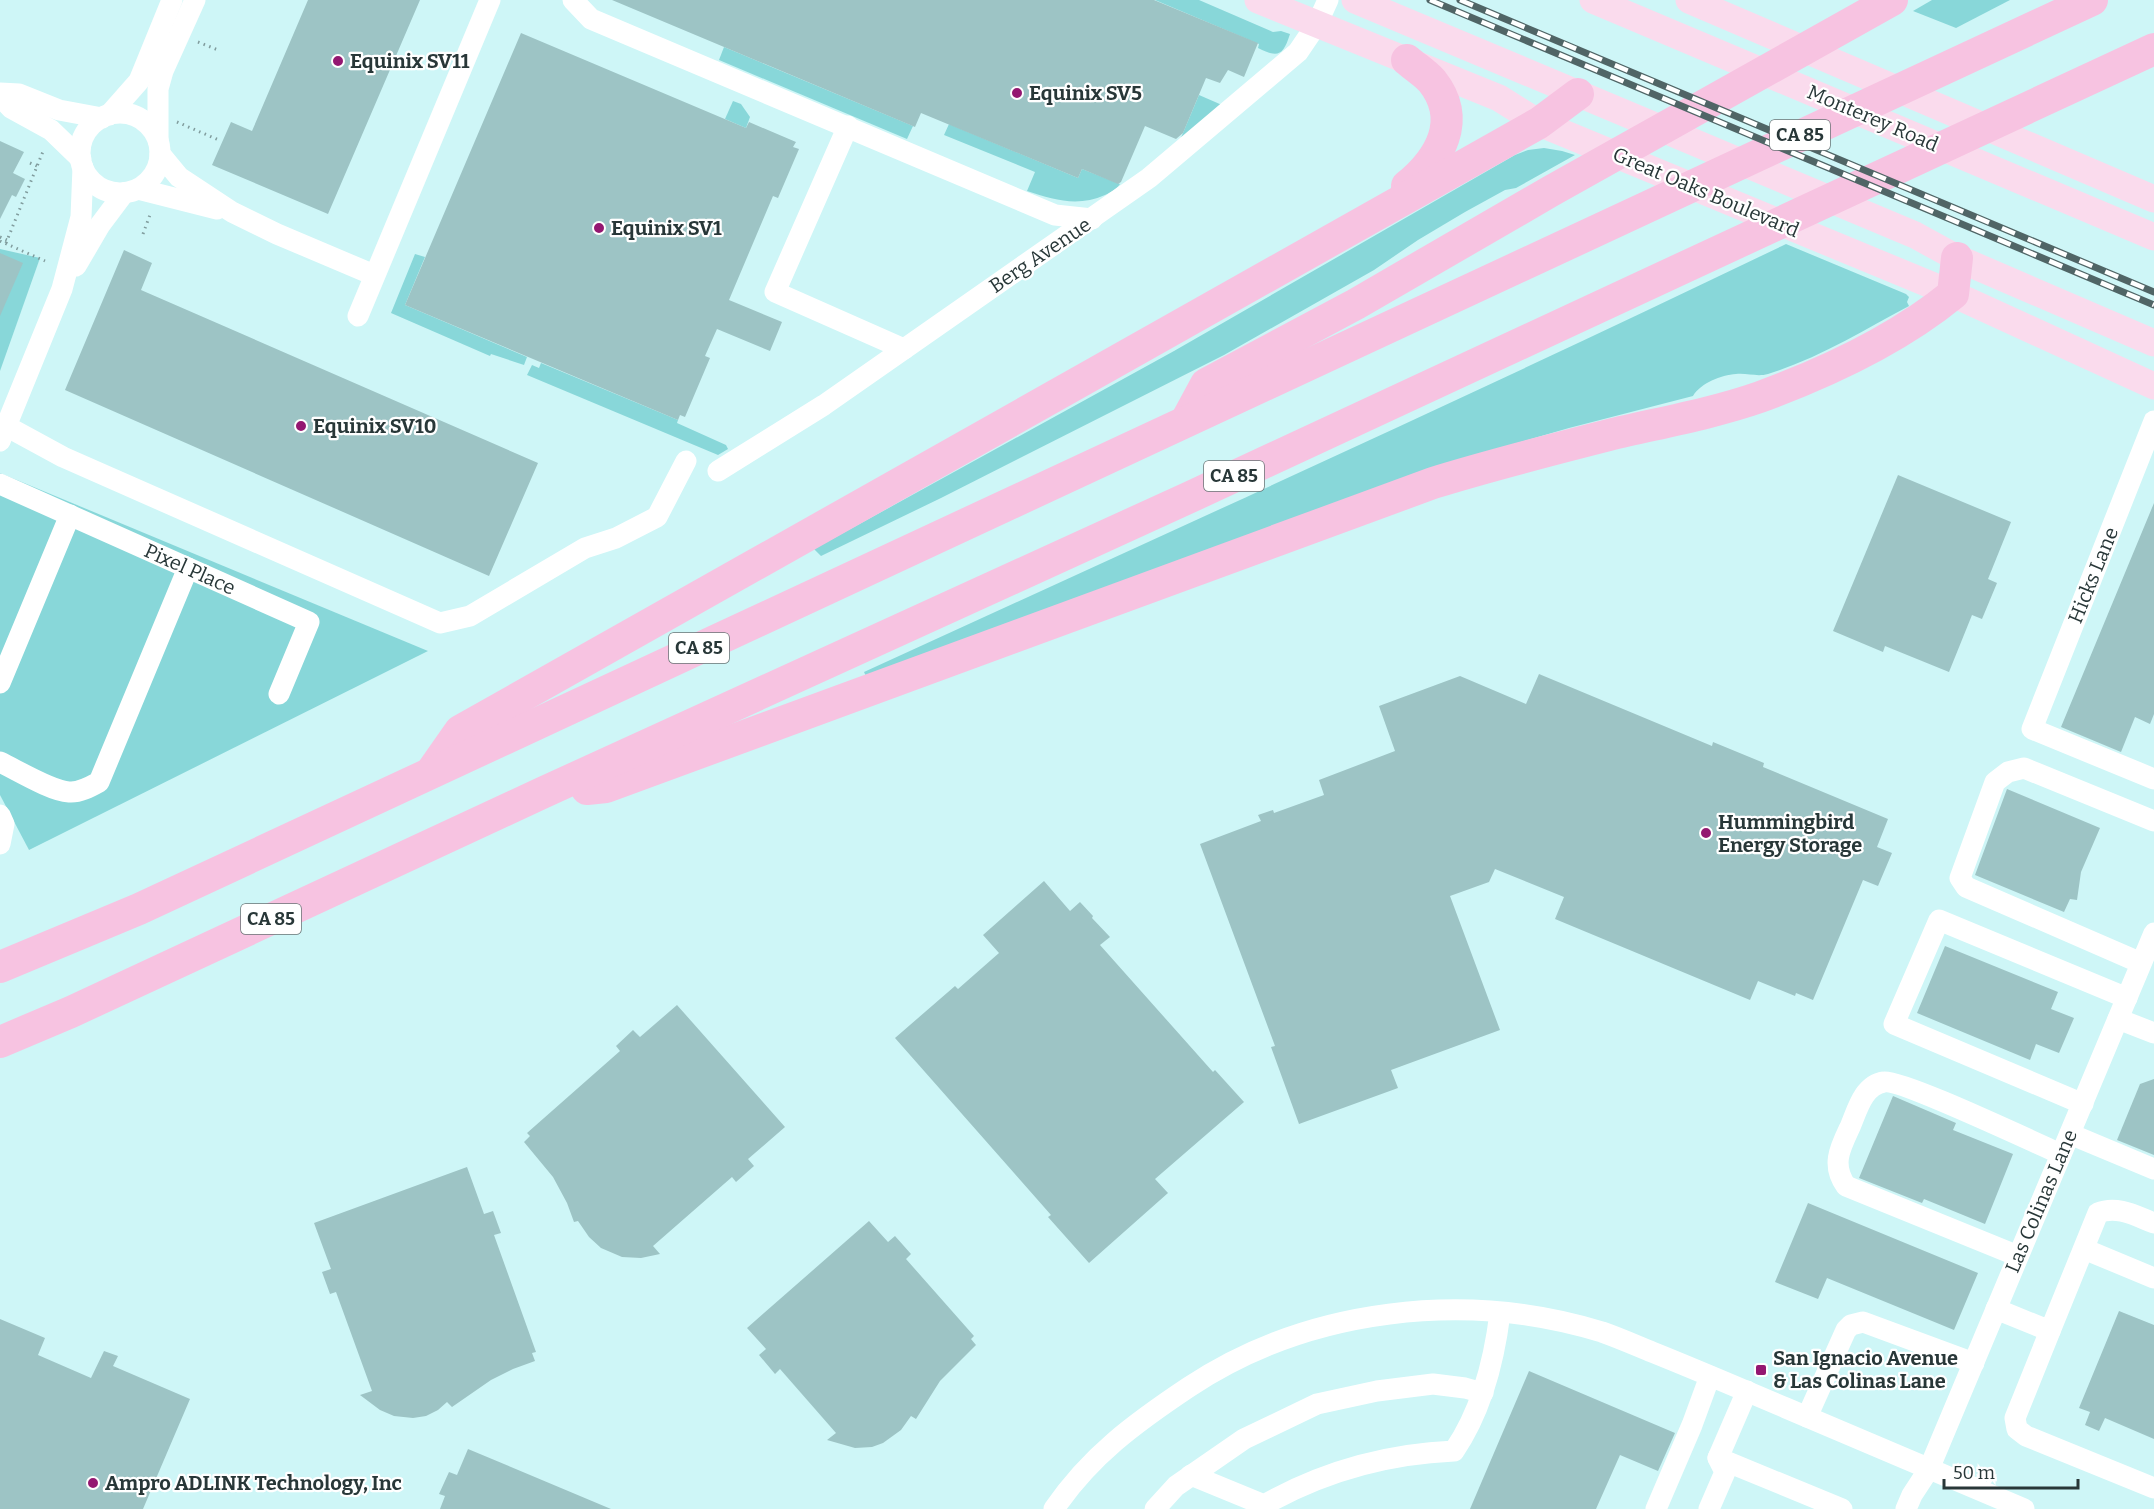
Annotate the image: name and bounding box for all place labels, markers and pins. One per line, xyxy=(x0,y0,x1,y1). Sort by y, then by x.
place label: Equinix SV11 xyxy=(350,49,470,73)
marker: Equinix SV11 xyxy=(331,54,345,68)
place label: Equinix SV5 xyxy=(1029,81,1142,105)
marker: Equinix SV5 xyxy=(1010,86,1024,100)
place label: Equinix SV1 xyxy=(611,216,722,240)
marker: Equinix SV1 xyxy=(592,221,606,235)
place label: Equinix SV10 xyxy=(313,414,436,438)
marker: Equinix SV10 xyxy=(294,419,308,433)
place label: Hummingbird Energy Storage xyxy=(1718,810,1862,857)
marker: Hummingbird Energy Storage xyxy=(1699,826,1713,840)
place label: San Ignacio Avenue & Las Colinas Lane xyxy=(1773,1346,1958,1393)
marker: San Ignacio Avenue & Las Colinas Lane xyxy=(1754,1363,1768,1377)
place label: Ampro ADLINK Technology, Inc xyxy=(105,1471,402,1495)
marker: Ampro ADLINK Technology, Inc xyxy=(86,1476,100,1490)

